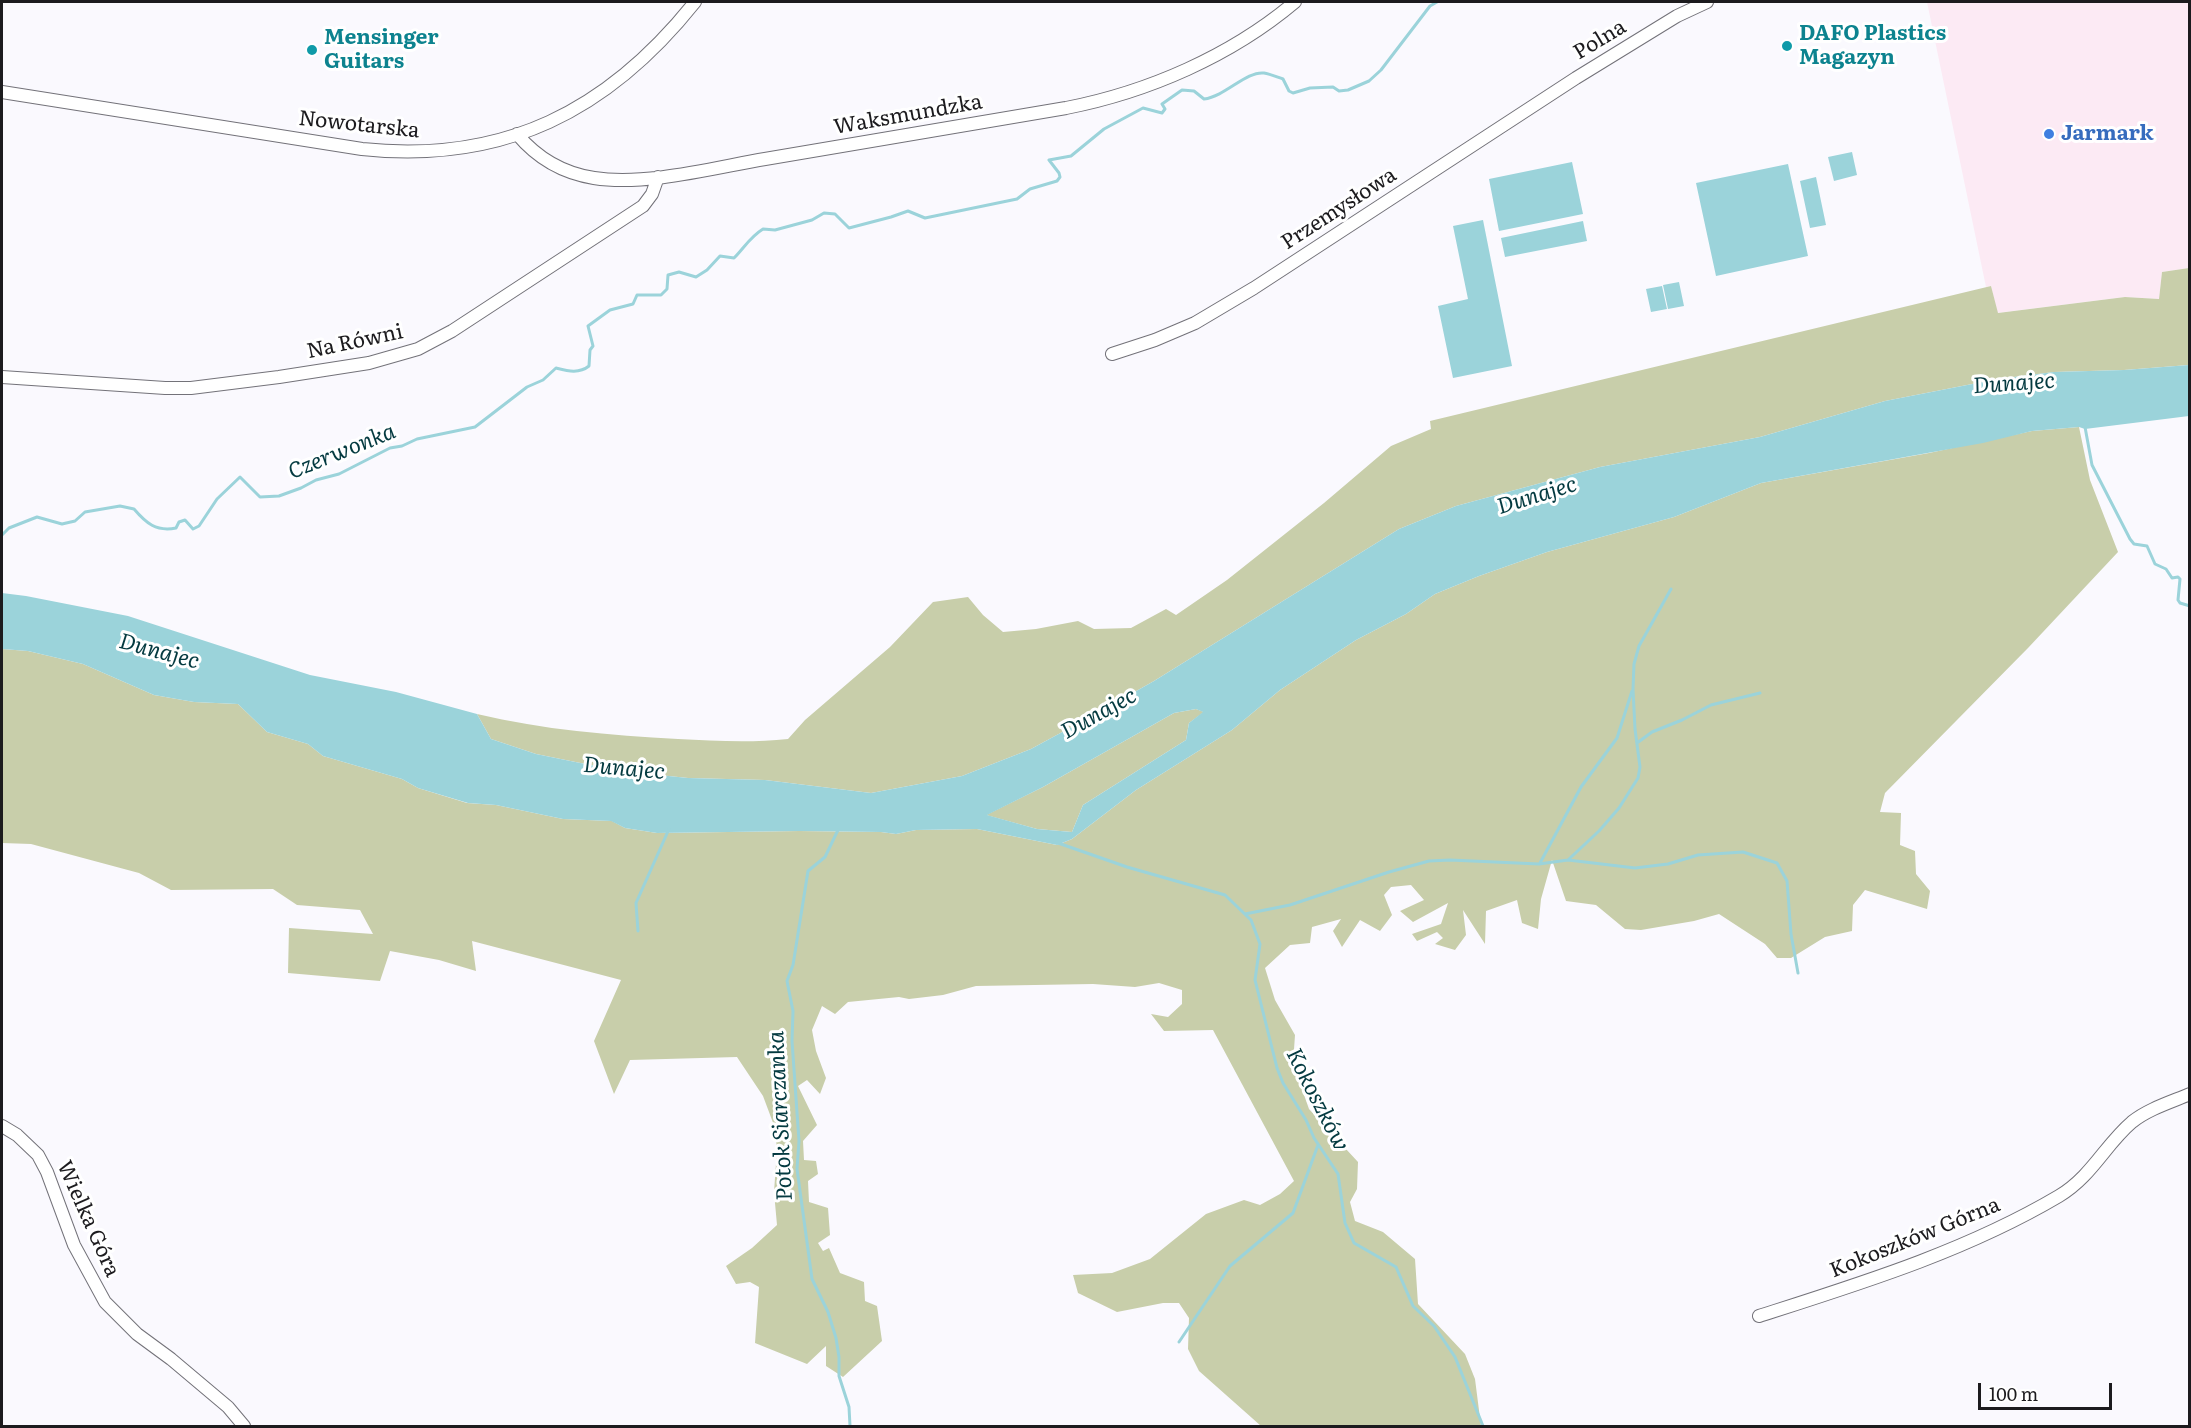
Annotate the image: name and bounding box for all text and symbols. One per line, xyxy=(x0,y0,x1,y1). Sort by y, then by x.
street label: Polna xyxy=(1569,15,1631,65)
place label: DAFO Plastics Magazyn xyxy=(1799,21,1946,71)
place label: Mensinger Guitars xyxy=(324,25,439,75)
marker: DAFO Plastics Magazyn xyxy=(1780,39,1794,53)
marker: Mensinger Guitars xyxy=(305,43,319,57)
street label: Waksmundzka xyxy=(832,90,984,140)
street label: Nowotarska xyxy=(297,106,421,144)
place label: Jarmark xyxy=(2061,121,2154,147)
marker: Jarmark xyxy=(2042,127,2056,141)
street label: Przemysłowa xyxy=(1277,163,1401,255)
street label: Na Równi xyxy=(305,320,405,364)
water label: Dunajec xyxy=(1972,368,2056,400)
water label: Czerwonka xyxy=(285,419,399,485)
water label: Dunajec xyxy=(1494,471,1580,521)
water label: Dunajec xyxy=(116,629,202,675)
water label: Dunajec xyxy=(1057,683,1141,745)
water label: Dunajec xyxy=(582,752,666,786)
water label: Potok Siarczanka xyxy=(763,1030,799,1202)
water label: Kokoszków xyxy=(1280,1044,1354,1156)
street label: Wielka Góra xyxy=(51,1157,125,1281)
street label: Kokoszków Górna xyxy=(1826,1192,2004,1284)
scale bar xyxy=(1981,1371,2114,1409)
text: 100 m xyxy=(1989,1380,2038,1407)

